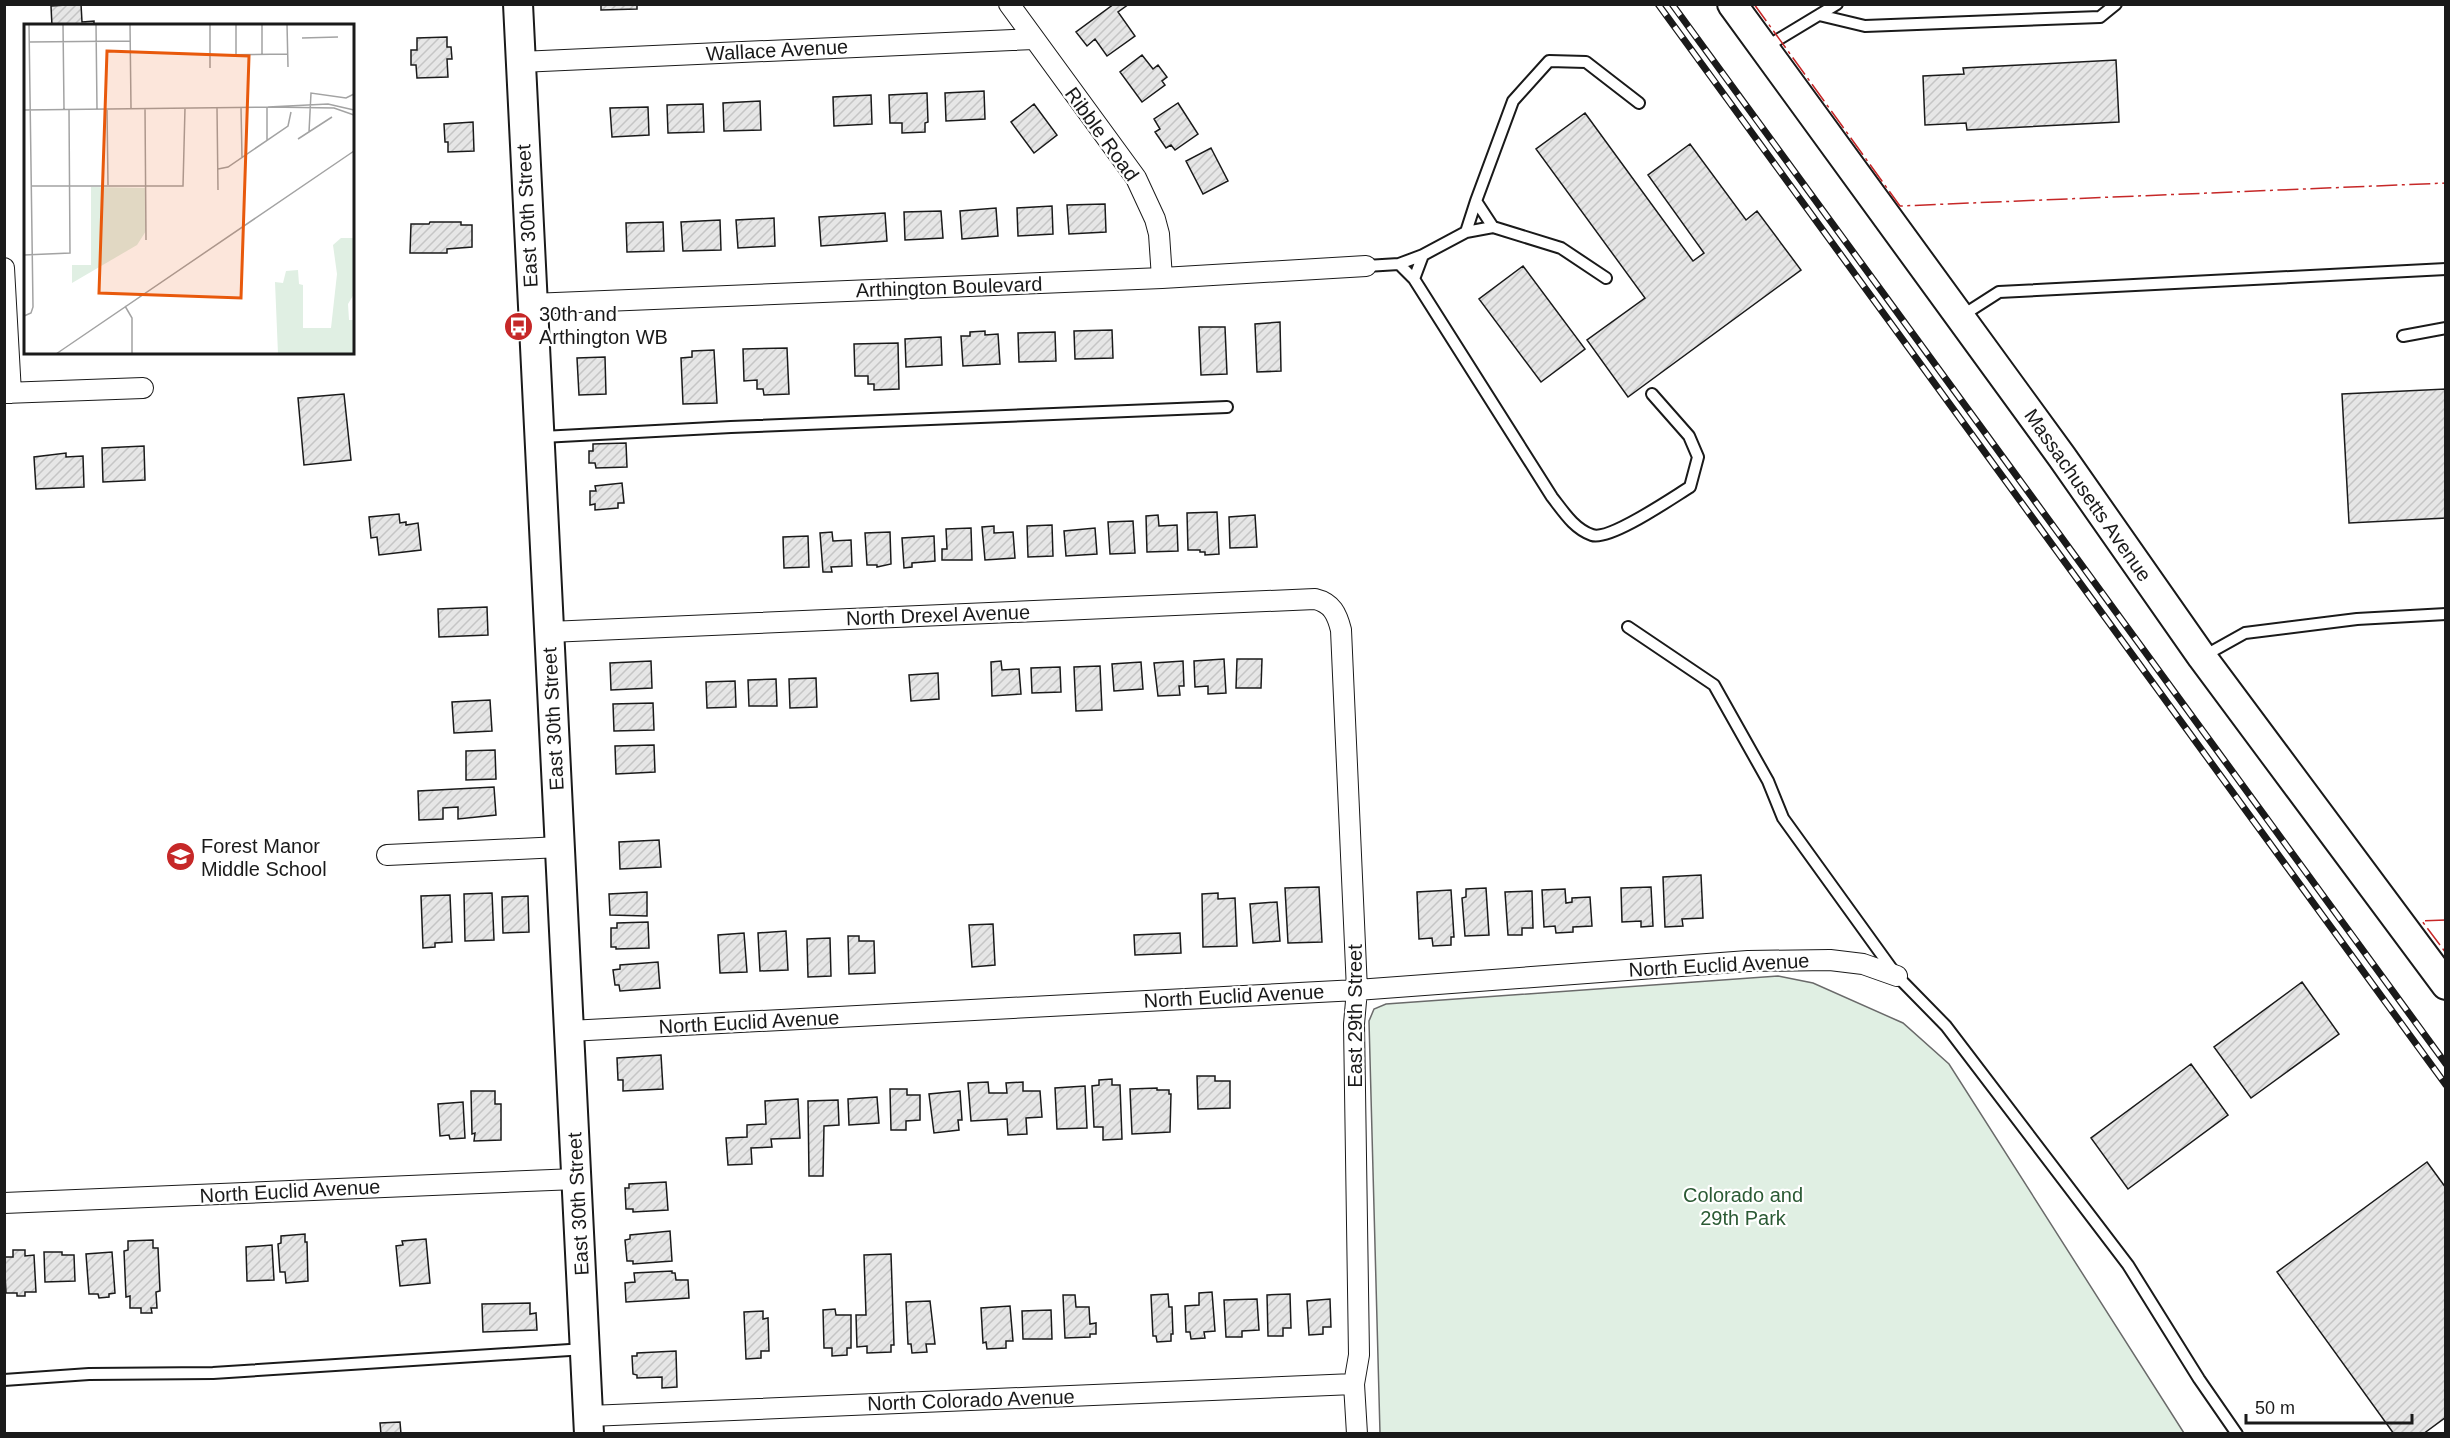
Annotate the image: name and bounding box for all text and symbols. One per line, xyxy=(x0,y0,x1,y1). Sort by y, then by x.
inset map xyxy=(24,24,354,354)
street label: Wallace Avenue xyxy=(705,35,849,65)
street label: Ribble Road xyxy=(1061,83,1143,185)
street label: East 30th Street xyxy=(512,143,542,288)
street label: Arthington Boulevard xyxy=(855,273,1043,301)
place label: 30th and Arthington WB xyxy=(539,303,668,348)
bus stop icon: 30th and Arthington WB xyxy=(502,310,534,342)
street label: Massachusetts Avenue xyxy=(2020,405,2156,585)
street label: North Drexel Avenue xyxy=(846,601,1030,629)
street label: East 30th Street xyxy=(538,646,568,791)
place label: Forest Manor Middle School xyxy=(201,835,327,880)
school or university icon: Forest Manor Middle School xyxy=(164,841,196,873)
street label: East 29th Street xyxy=(1344,944,1366,1088)
street label: North Euclid Avenue xyxy=(1628,949,1810,981)
street label: North Euclid Avenue xyxy=(1143,980,1325,1012)
street label: North Euclid Avenue xyxy=(658,1006,840,1038)
street label: East 30th Street xyxy=(563,1131,593,1276)
street label: North Euclid Avenue xyxy=(199,1175,381,1207)
park label: Colorado and 29th Park xyxy=(1683,1184,1803,1229)
street label: North Colorado Avenue xyxy=(867,1385,1075,1415)
scale bar xyxy=(2246,1387,2412,1425)
text: 50 m xyxy=(2255,1398,2295,1418)

